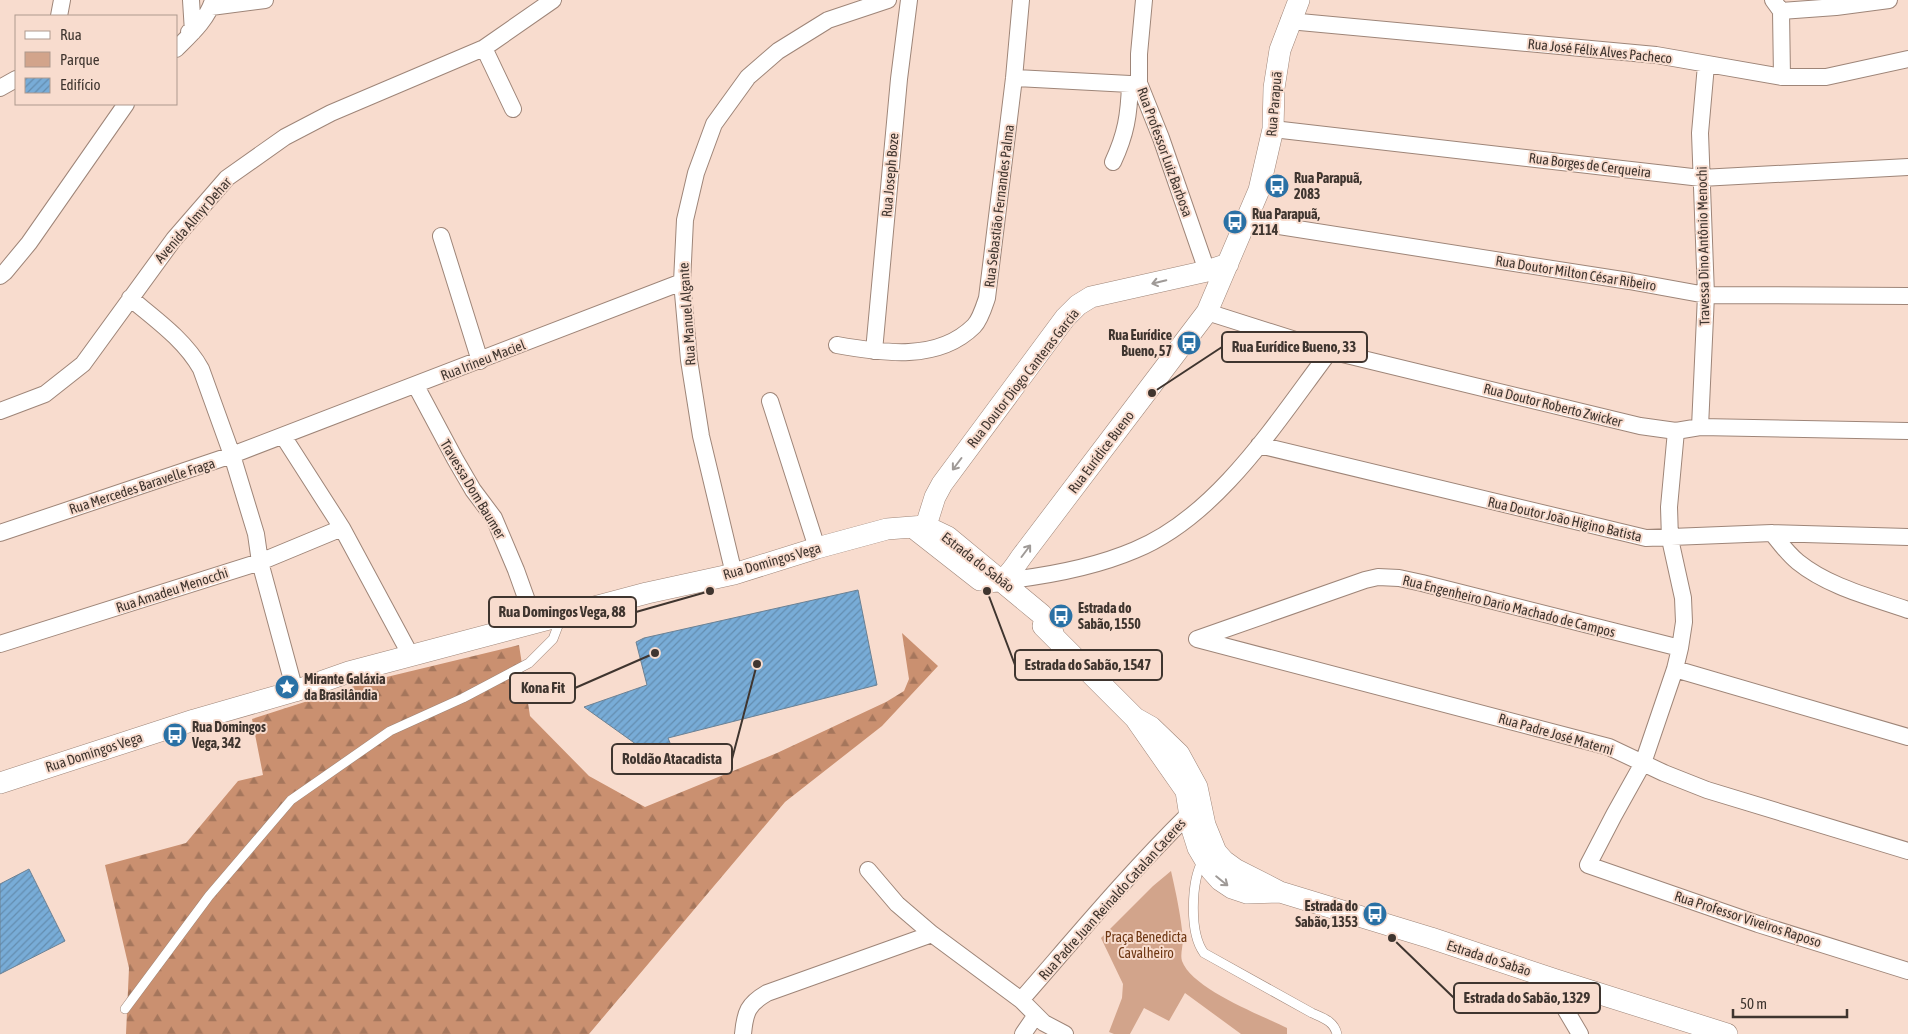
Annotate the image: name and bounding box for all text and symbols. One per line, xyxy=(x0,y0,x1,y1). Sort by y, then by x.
legend xyxy=(15,15,178,105)
text: Rua xyxy=(60,26,82,43)
street label: Rua José Félix Alves Pacheco xyxy=(1527,35,1673,67)
text: Parque xyxy=(60,51,100,68)
street label: Rua Parapuã xyxy=(1263,71,1285,137)
text: Edifício xyxy=(60,76,101,93)
street label: Rua Professor Luiz Barbosa xyxy=(1134,85,1196,219)
street label: Rua Sebastião Fernandes Palma xyxy=(981,124,1017,288)
street label: Rua Joseph Boze xyxy=(878,132,902,218)
street label: Rua Borges de Cerqueira xyxy=(1528,150,1652,180)
street label: Travessa Dino Antônio Menochi xyxy=(1694,166,1712,326)
place label: Rua Parapuã, 2083 xyxy=(1294,170,1363,202)
street label: Avenida Almyr Dehar xyxy=(152,173,235,266)
bus stop icon: Rua Parapuã, 2083 xyxy=(1264,173,1290,199)
place label: Rua Parapuã, 2114 xyxy=(1252,206,1321,238)
bus stop icon: Rua Parapuã, 2114 xyxy=(1222,209,1248,235)
street label: Rua Doutor Milton César Ribeiro xyxy=(1494,252,1658,294)
street label: Rua Manuel Algante xyxy=(675,262,699,366)
one-way arrow xyxy=(1152,278,1168,287)
street label: Rua Doutor Diogo Canteras Garcia xyxy=(964,305,1082,451)
place label: Rua Eurídice Bueno, 57 xyxy=(1108,327,1172,359)
bus stop icon: Rua Eurídice Bueno, 57 xyxy=(1176,330,1202,356)
callout: Rua Eurídice Bueno, 33 xyxy=(1222,332,1367,362)
street label: Rua Irineu Maciel xyxy=(438,336,528,383)
text: Rua Eurídice Bueno, 33 xyxy=(1232,338,1356,355)
street label: Rua Doutor Roberto Zwicker xyxy=(1482,380,1625,430)
street label: Rua Eurídice Bueno xyxy=(1065,408,1137,496)
street label: Travessa Dom Baumer xyxy=(437,437,509,542)
street label: Rua Mercedes Baravelle Fraga xyxy=(67,455,217,517)
one-way arrow xyxy=(952,457,962,471)
street label: Rua Doutor João Higino Batista xyxy=(1486,493,1644,545)
street label: Estrada do Sabão xyxy=(939,529,1017,595)
street label: Rua Domingos Vega xyxy=(721,539,823,583)
one-way arrow xyxy=(1021,544,1031,558)
street label: Rua Amadeu Menocchi xyxy=(114,564,230,616)
street label: Rua Engenheiro Dario Machado de Campos xyxy=(1401,572,1617,640)
callout: Rua Domingos Vega, 88 xyxy=(489,597,636,627)
place label: Estrada do Sabão, 1550 xyxy=(1078,600,1141,632)
text: Rua Domingos Vega, 88 xyxy=(499,603,625,620)
bus stop icon: Estrada do Sabão, 1550 xyxy=(1048,603,1074,629)
callout: Estrada do Sabão, 1547 xyxy=(1015,650,1162,680)
text: Estrada do Sabão, 1547 xyxy=(1025,656,1151,673)
place label: Mirante Galáxia da Brasilândia xyxy=(304,671,386,703)
callout: Kona Fit xyxy=(510,673,575,703)
place icon: Mirante Galáxia da Brasilândia xyxy=(274,674,300,700)
text: Kona Fit xyxy=(521,679,566,696)
street label: Rua Padre José Materni xyxy=(1497,710,1615,758)
place label: Rua Domingos Vega, 342 xyxy=(191,719,266,751)
bus stop icon: Rua Domingos Vega, 342 xyxy=(162,722,188,748)
street label: Rua Domingos Vega xyxy=(44,729,144,775)
callout: Roldão Atacadista xyxy=(612,744,732,774)
text: Roldão Atacadista xyxy=(622,750,722,767)
street label: Rua Padre Juan Reinaldo Catalan Caceres xyxy=(1035,815,1189,983)
one-way arrow xyxy=(1215,875,1228,886)
street label: Rua Professor Viveiros Raposo xyxy=(1672,888,1824,950)
place label: Estrada do Sabão, 1353 xyxy=(1295,898,1358,930)
bus stop icon: Estrada do Sabão, 1353 xyxy=(1362,901,1388,927)
park label: Praça Benedicta Cavalheiro xyxy=(1105,929,1187,961)
street label: Estrada do Sabão xyxy=(1445,937,1533,979)
callout: Estrada do Sabão, 1329 xyxy=(1454,983,1600,1013)
scale bar xyxy=(1733,986,1847,1018)
text: Estrada do Sabão, 1329 xyxy=(1464,989,1590,1006)
text: 50 m xyxy=(1740,995,1767,1012)

